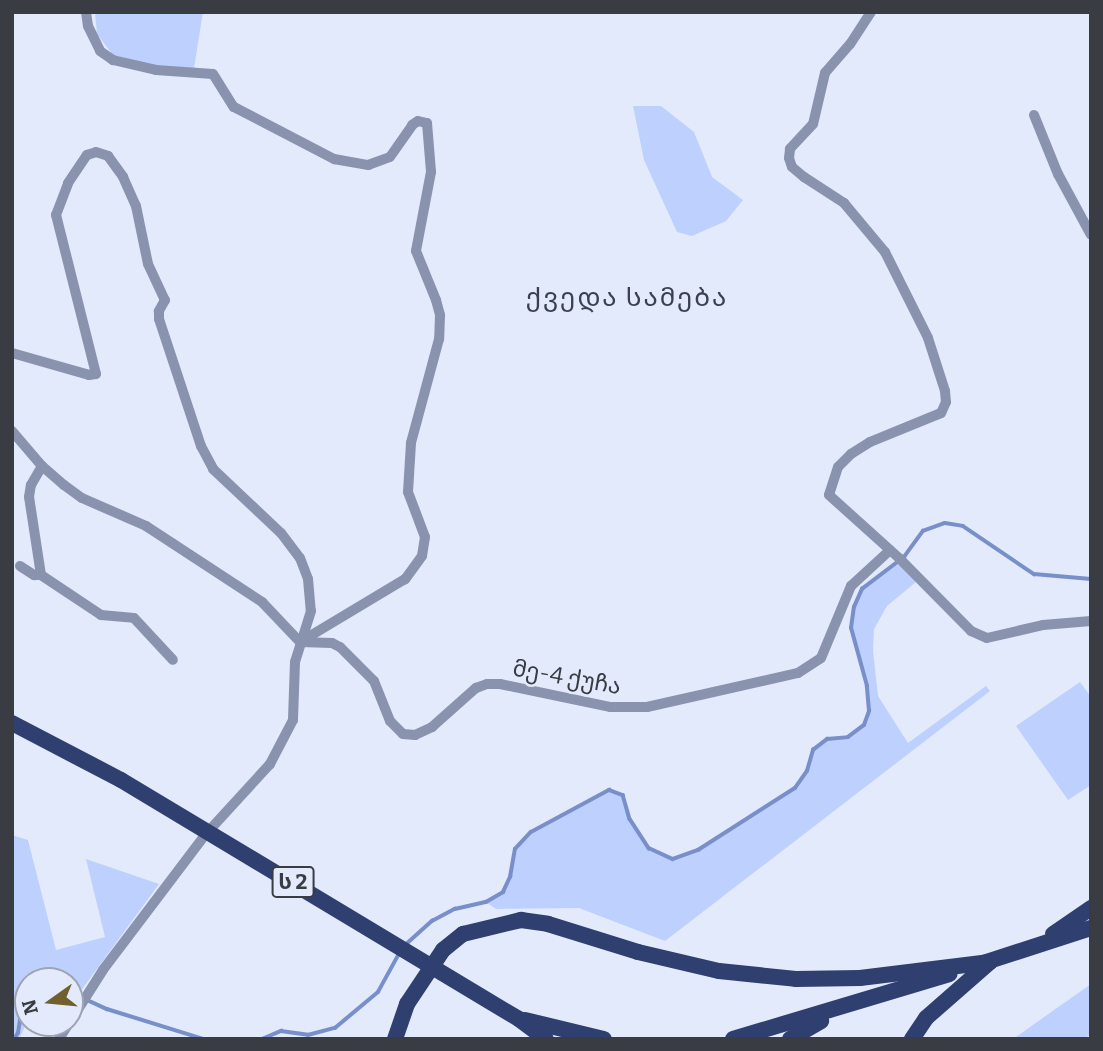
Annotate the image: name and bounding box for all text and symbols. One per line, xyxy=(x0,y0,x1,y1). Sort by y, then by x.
district label: ქვედა სამება xyxy=(527,282,727,314)
street label: მე-4 ქუჩა xyxy=(511,654,623,700)
road number: ს 2 xyxy=(270,864,316,900)
north arrow xyxy=(14,967,84,1037)
text: N xyxy=(17,997,43,1017)

